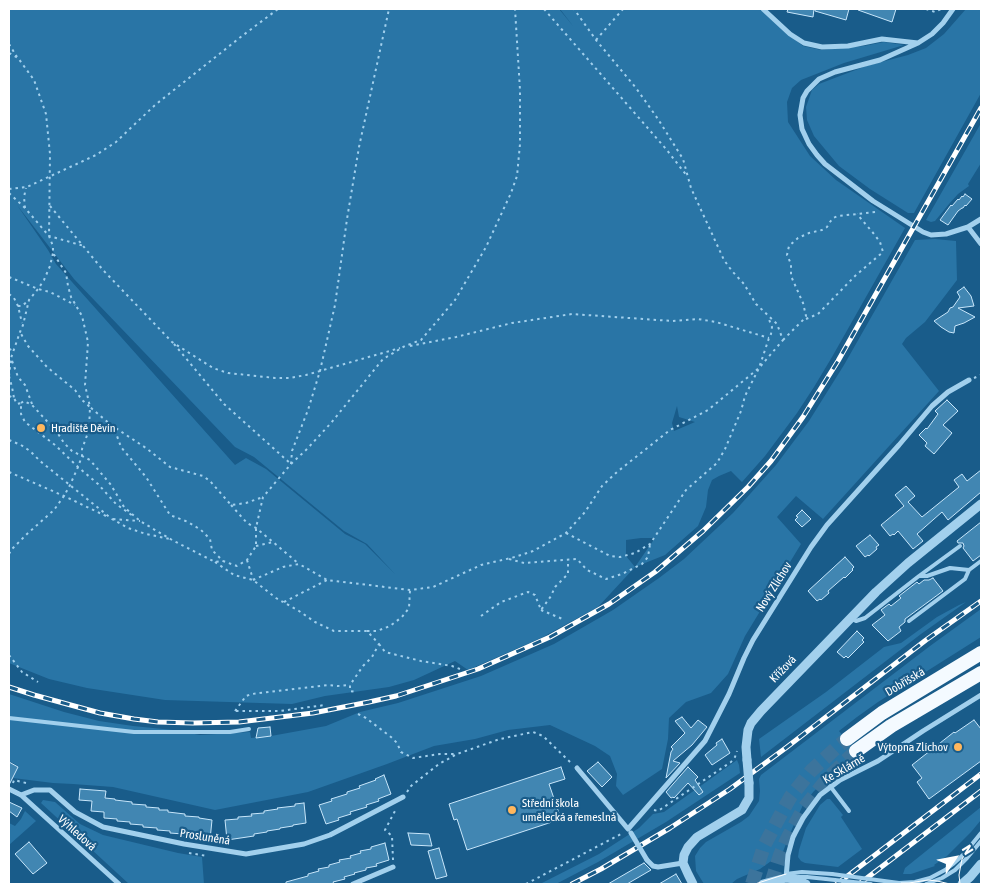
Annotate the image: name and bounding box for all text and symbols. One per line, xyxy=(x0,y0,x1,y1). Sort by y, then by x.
place label: Hradiště Děvín xyxy=(51,421,116,435)
marker: Hradiště Děvín xyxy=(35,422,47,434)
street label: Nový Zlíchov xyxy=(753,559,795,615)
street label: Křížová xyxy=(767,652,799,686)
street label: Dobříšská xyxy=(883,665,927,699)
place label: Výtopna Zlíchov xyxy=(877,740,948,754)
marker: Výtopna Zlíchov xyxy=(952,741,964,753)
street label: Ke Sklárně xyxy=(820,751,868,787)
place label: Střední škola umělecká a řemeslná xyxy=(522,796,616,824)
marker: Střední škola umělecká a řemeslná xyxy=(506,804,518,816)
street label: Výhledová xyxy=(55,812,99,854)
street label: Prosluněná xyxy=(179,826,231,848)
north arrow xyxy=(930,833,980,883)
text: N xyxy=(959,842,977,858)

